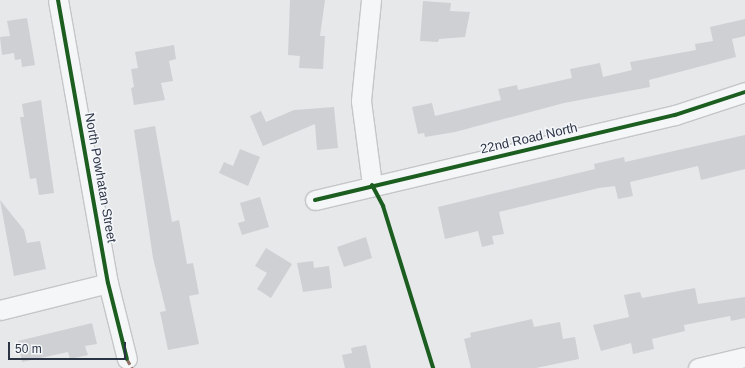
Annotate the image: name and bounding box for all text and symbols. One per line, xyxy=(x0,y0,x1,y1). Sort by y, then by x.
street label: North Powhatan Street xyxy=(81,112,119,244)
street label: 22nd Road North xyxy=(479,120,579,158)
scale bar xyxy=(10,334,128,360)
text: 50 m xyxy=(15,342,42,356)

